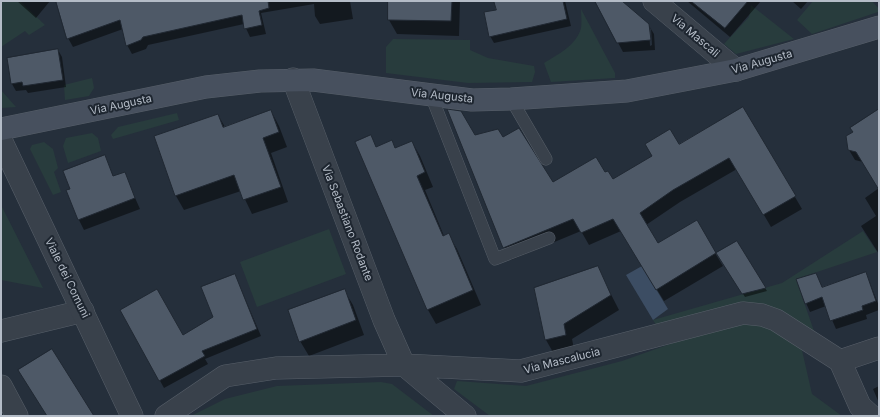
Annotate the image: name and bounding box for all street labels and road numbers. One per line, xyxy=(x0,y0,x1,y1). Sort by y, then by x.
street label: Via Mascali xyxy=(668,12,722,60)
street label: Via Augusta xyxy=(730,47,794,77)
street label: Via Augusta xyxy=(410,86,474,106)
street label: Via Augusta xyxy=(89,92,153,118)
street label: Via Sebastiano Rodante xyxy=(319,163,375,283)
street label: Viale dei Comuni xyxy=(42,236,92,320)
street label: Via Mascalucia xyxy=(522,345,602,377)

